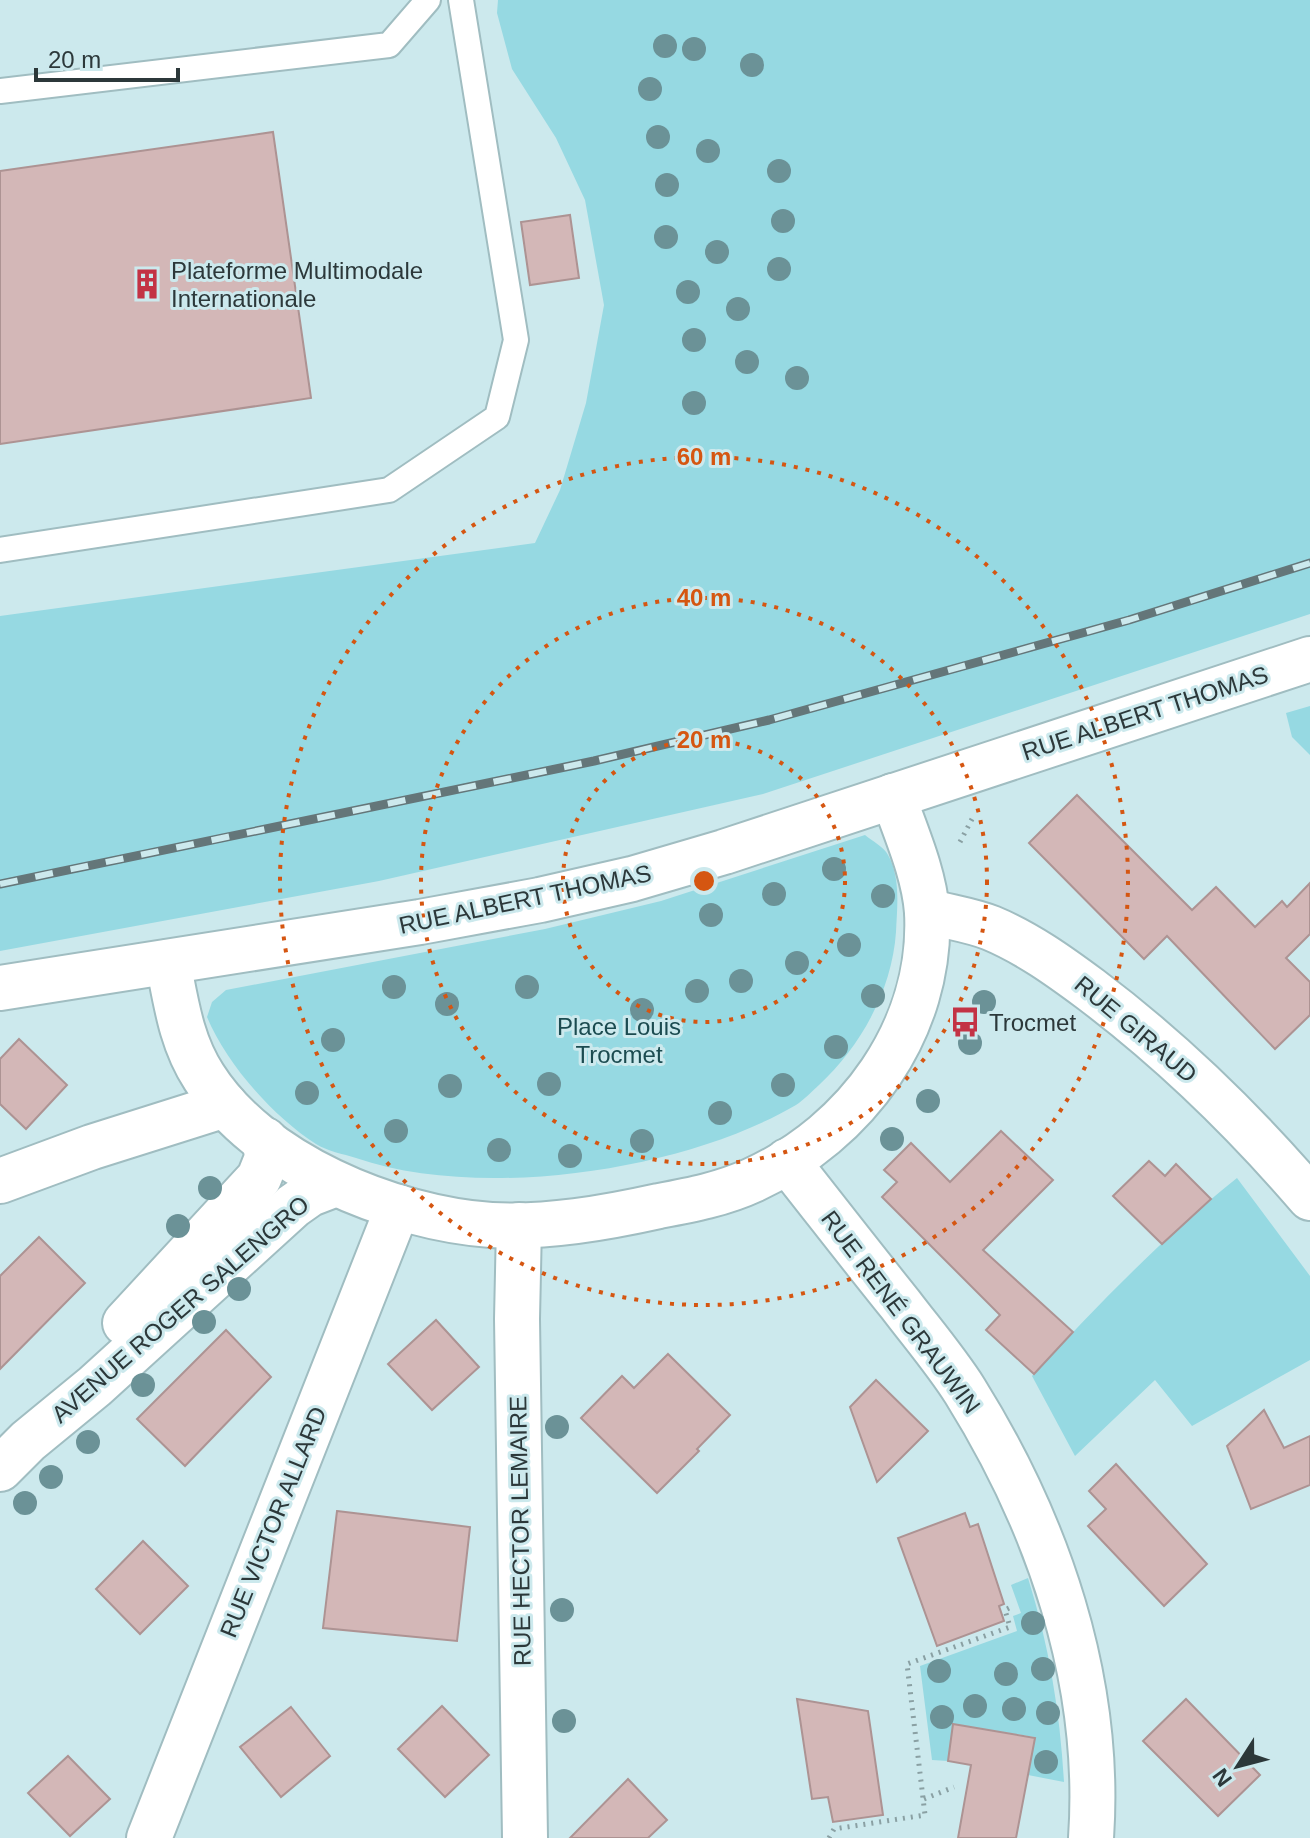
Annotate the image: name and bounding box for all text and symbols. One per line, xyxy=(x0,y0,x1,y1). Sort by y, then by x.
scale bar xyxy=(36,32,178,82)
text: 20 m xyxy=(48,46,101,73)
place label: Plateforme Multimodale Internationale xyxy=(171,257,423,312)
building icon: Plateforme Multimodale Internationale xyxy=(130,267,164,301)
text: 60 m xyxy=(677,443,731,470)
text: 40 m xyxy=(677,584,731,611)
street label: RUE ALBERT THOMAS xyxy=(1018,660,1272,766)
text: 20 m xyxy=(677,726,731,753)
street label: RUE ALBERT THOMAS xyxy=(396,859,654,939)
centre of rings xyxy=(690,867,718,895)
street label: RUE GIRAUD xyxy=(1070,970,1202,1088)
bus stop icon: Trocmet xyxy=(948,1005,982,1039)
place label: Trocmet xyxy=(989,1009,1076,1036)
park label: Place Louis Trocmet xyxy=(557,1013,681,1068)
street label: AVENUE ROGER SALENGRO xyxy=(46,1190,314,1428)
street label: RUE RENÉ GRAUWIN xyxy=(816,1205,986,1419)
street label: RUE HECTOR LEMAIRE xyxy=(504,1396,536,1666)
street label: RUE VICTOR ALLARD xyxy=(214,1403,332,1641)
north arrow xyxy=(1198,1726,1278,1806)
text: N xyxy=(1207,1764,1237,1791)

